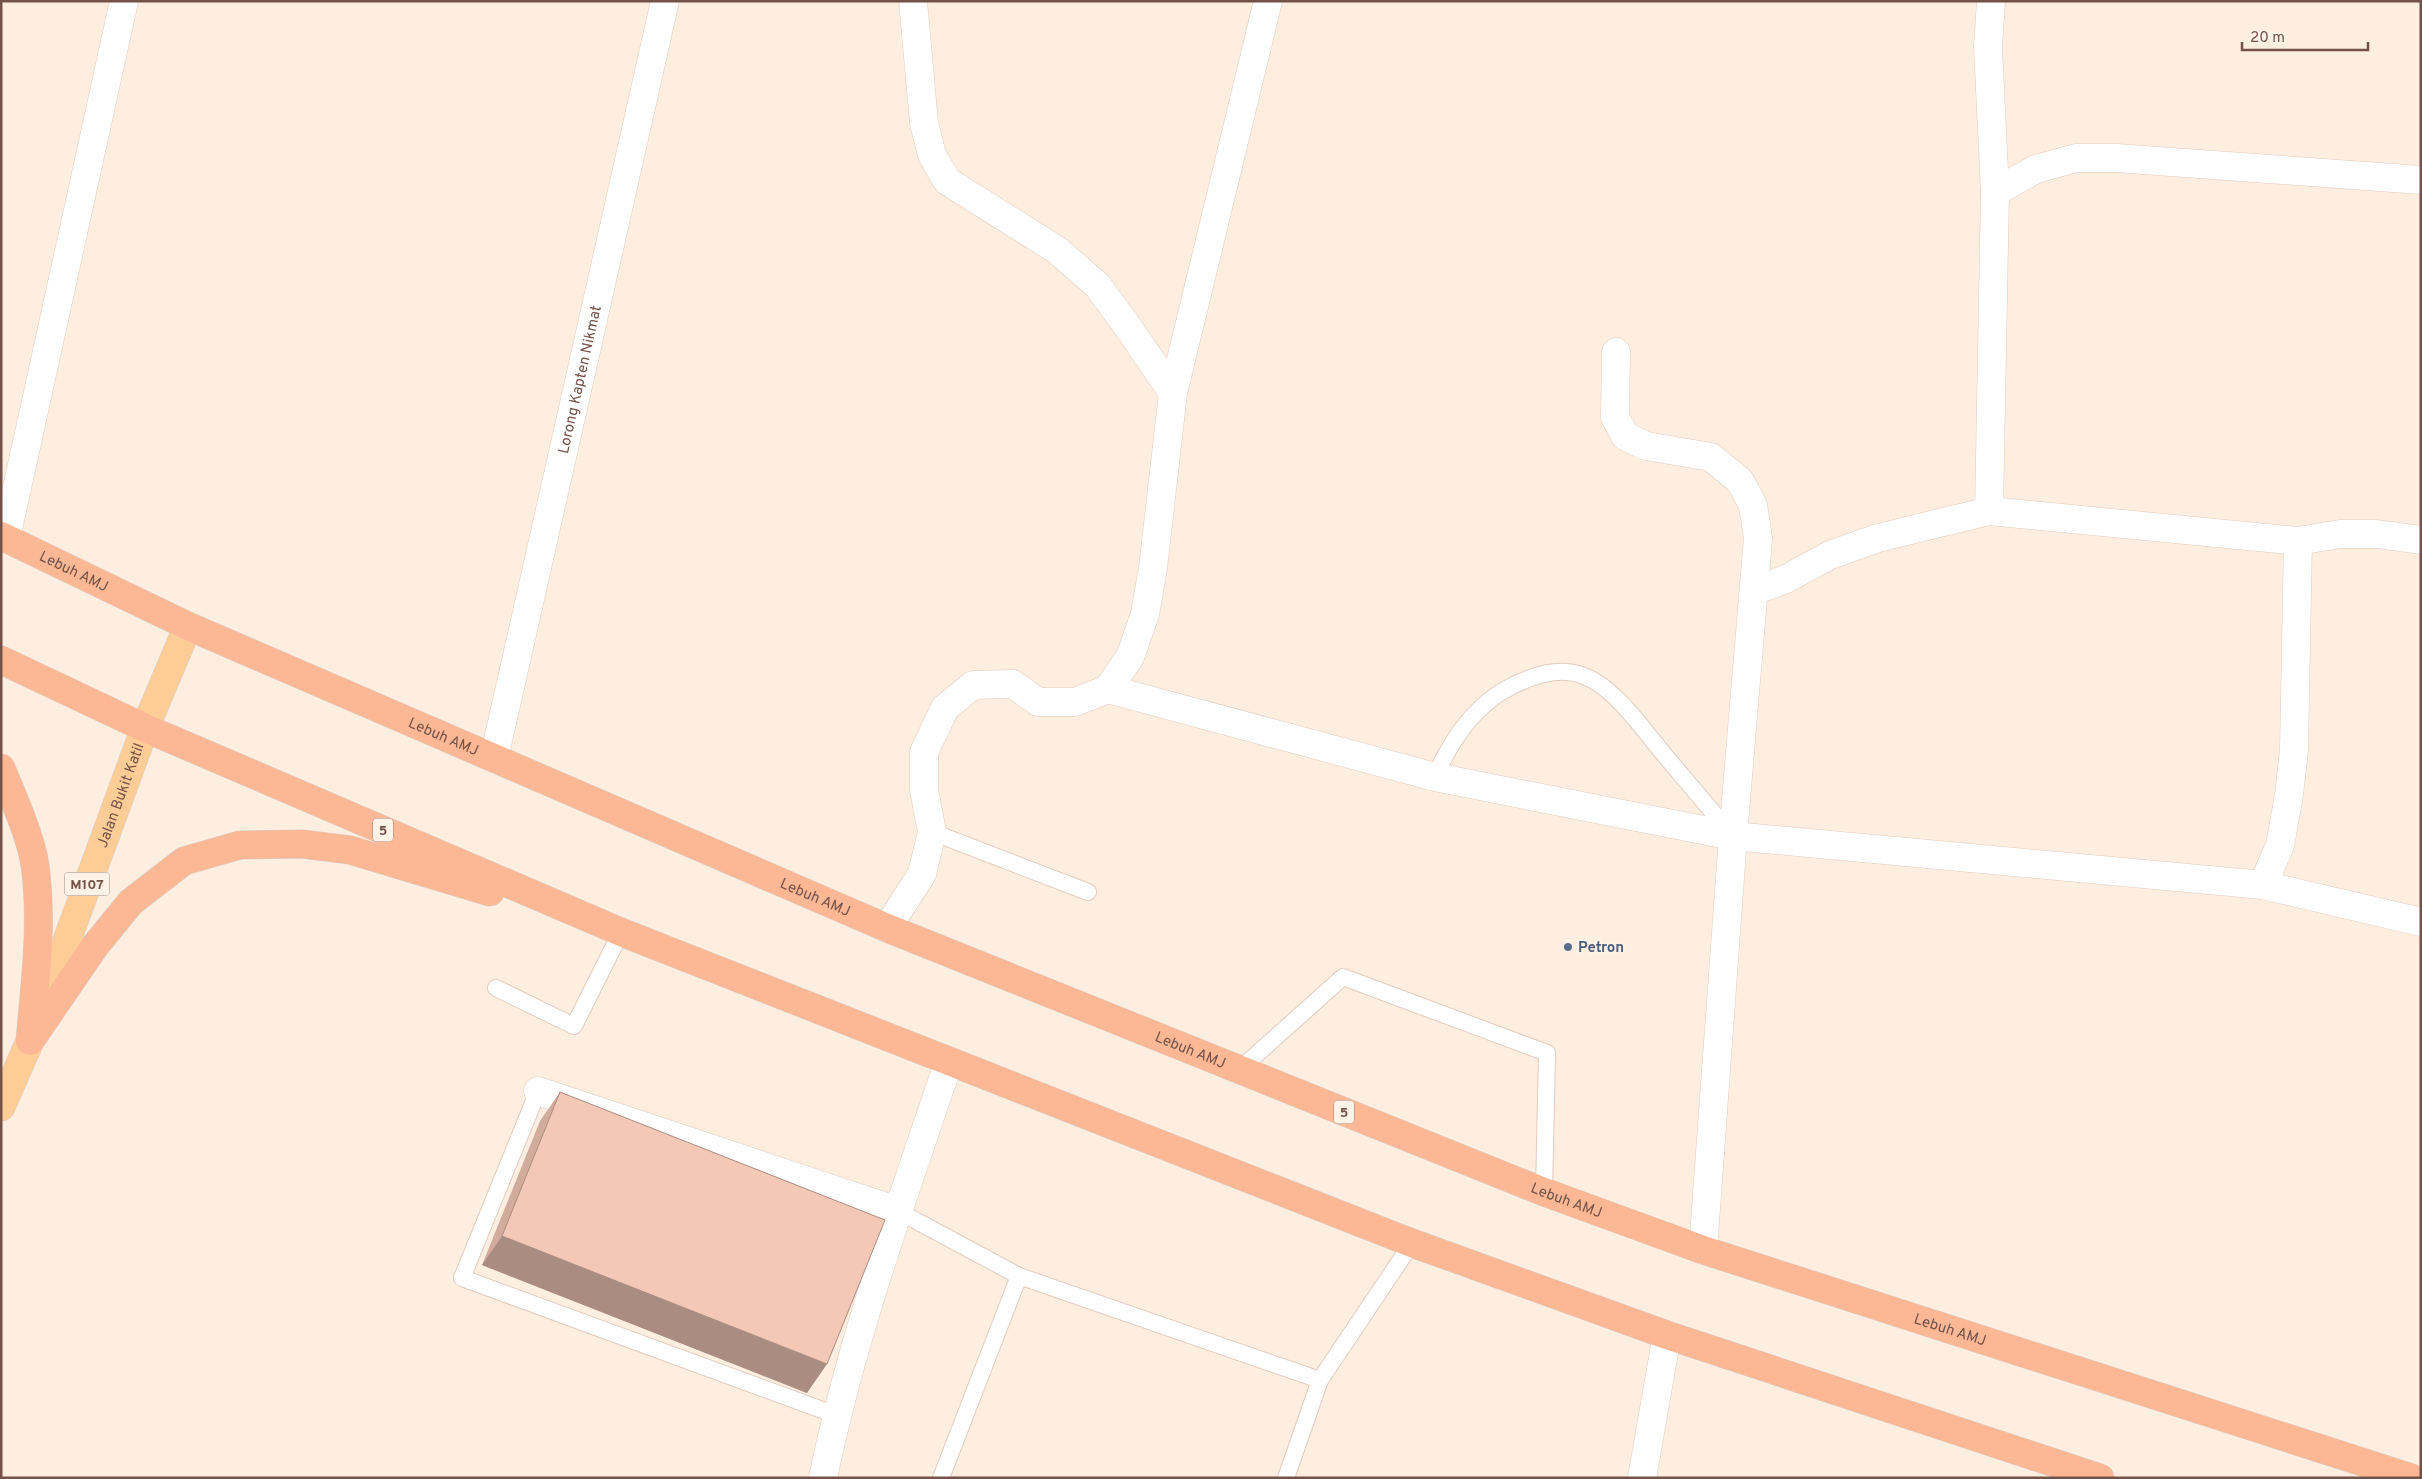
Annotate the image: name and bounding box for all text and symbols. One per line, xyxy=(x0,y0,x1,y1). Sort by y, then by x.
scale bar xyxy=(2242,20,2368,52)
text: 20 m xyxy=(2250,29,2285,48)
street label: Lorong Kapten Nikmat xyxy=(555,304,607,456)
street label: Lebuh AMJ xyxy=(36,548,111,597)
street label: Lebuh AMJ xyxy=(405,714,481,761)
street label: Jalan Bukit Katil xyxy=(94,741,150,851)
road number: 5 xyxy=(373,818,393,842)
road number: M107 xyxy=(64,872,110,896)
street label: Lebuh AMJ xyxy=(777,875,853,922)
place label: Petron xyxy=(1578,939,1624,958)
marker: Petron xyxy=(1562,941,1574,953)
street label: Lebuh AMJ xyxy=(1152,1029,1228,1074)
road number: 5 xyxy=(1334,1100,1354,1124)
street label: Lebuh AMJ xyxy=(1527,1180,1604,1223)
street label: Lebuh AMJ xyxy=(1911,1310,1988,1351)

